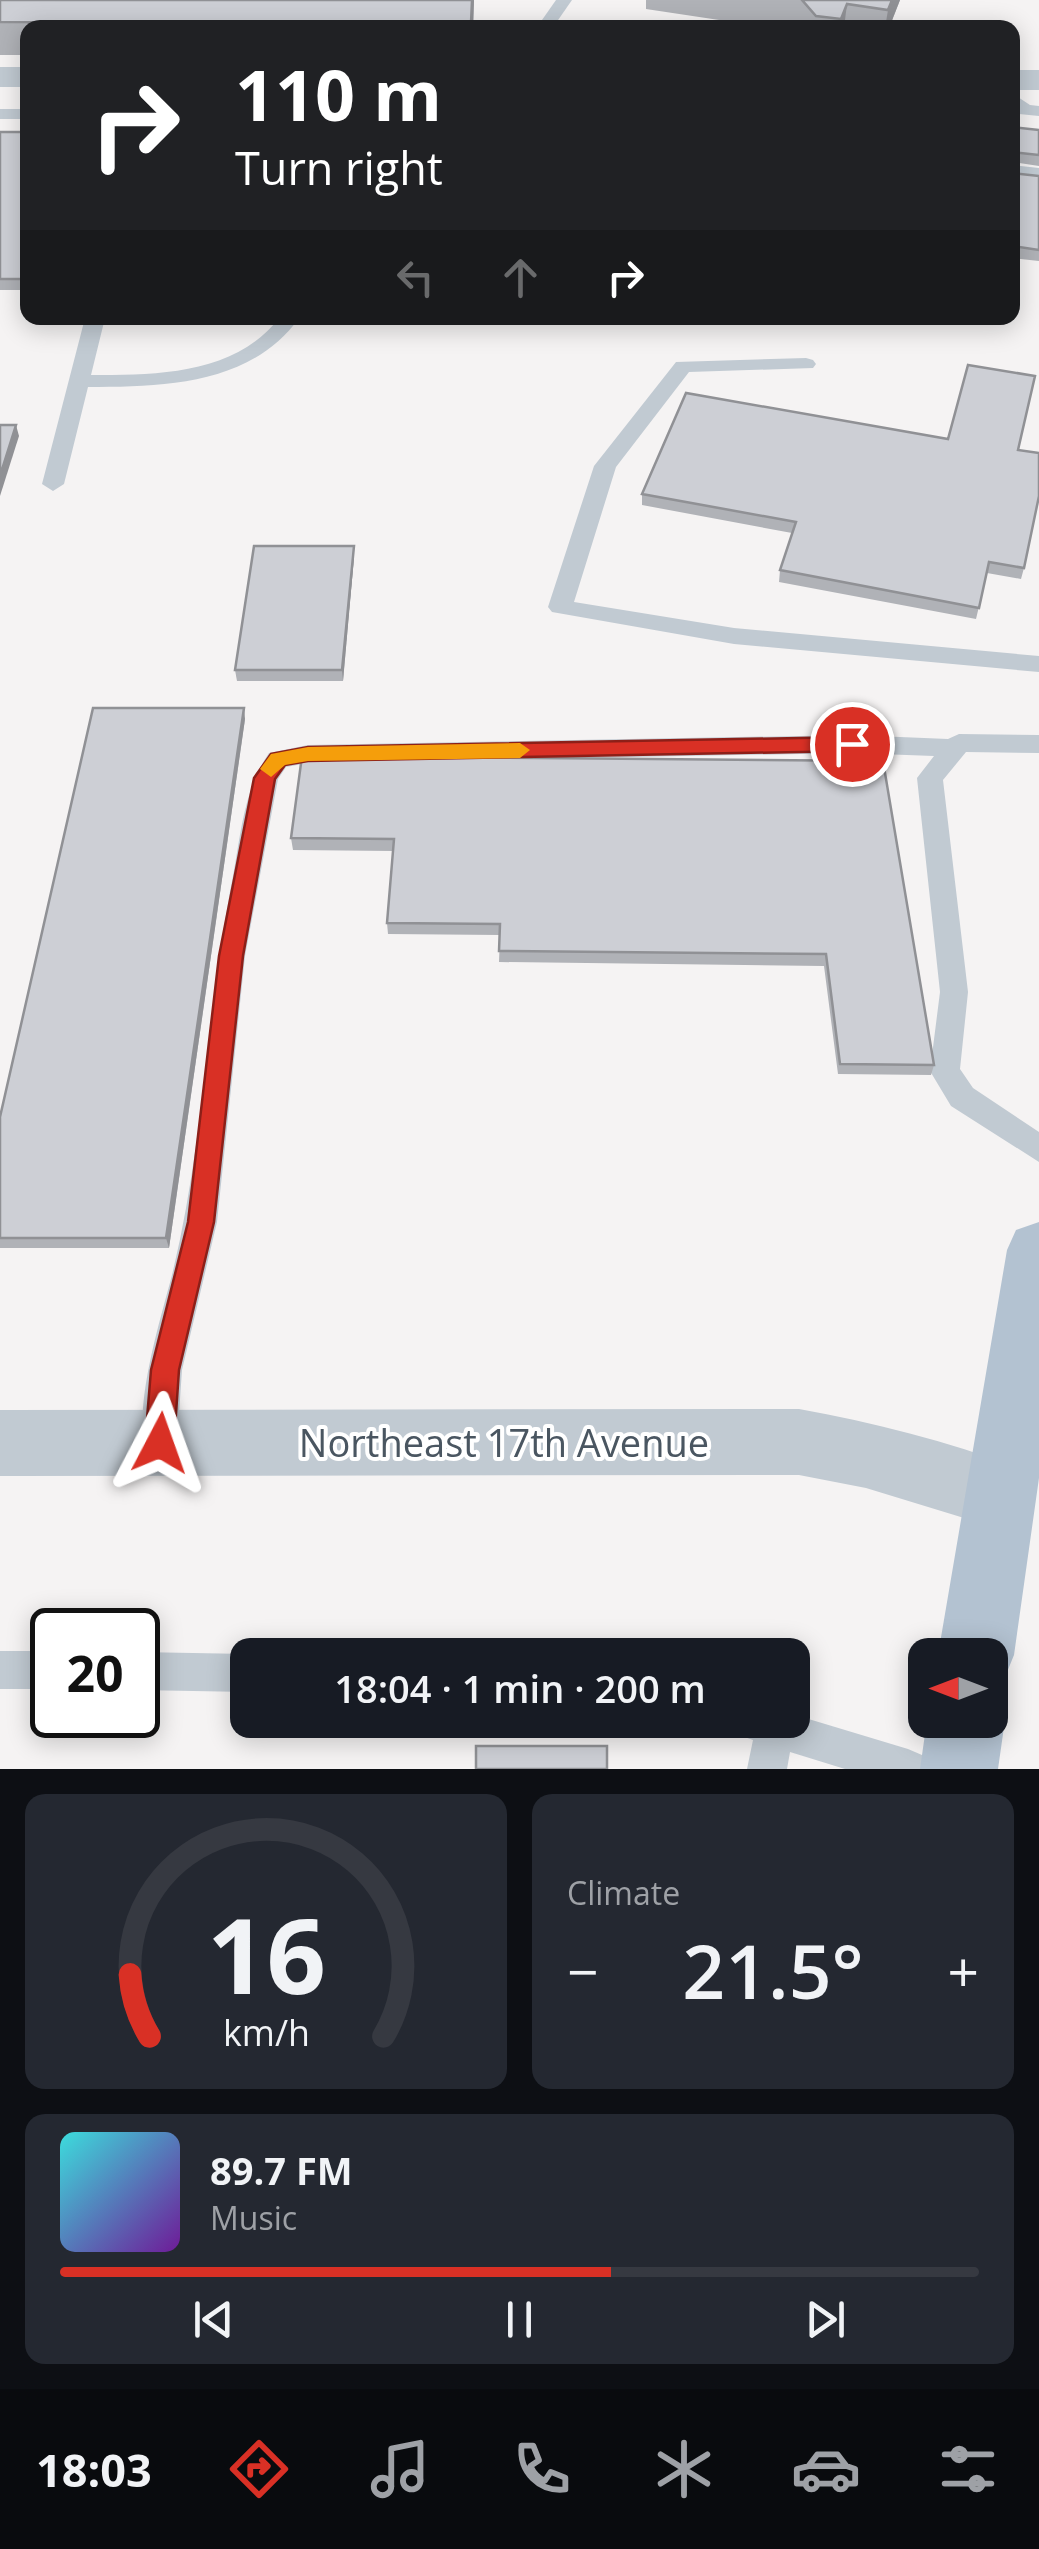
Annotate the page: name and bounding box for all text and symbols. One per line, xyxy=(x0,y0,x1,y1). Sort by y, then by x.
text: 110 m xyxy=(235,46,442,142)
icon: right xyxy=(70,60,200,190)
text: Turn right xyxy=(235,137,443,198)
icon: left xyxy=(388,250,443,305)
icon: ahead xyxy=(493,250,548,305)
icon: right xyxy=(598,250,653,305)
pin xyxy=(810,702,895,787)
icon: arrive xyxy=(825,717,880,772)
position arrow xyxy=(108,1391,212,1495)
street label: Northeast 17th Avenue xyxy=(299,1416,709,1468)
speed limit sign: 20 xyxy=(30,1608,160,1738)
north arrow xyxy=(908,1638,1008,1738)
map controls xyxy=(908,1638,1008,1738)
text: 18:04 · 1 min · 200 m xyxy=(334,1662,706,1714)
text: Climate xyxy=(567,1871,680,1914)
text: 16 xyxy=(207,1883,325,2024)
text: 21.5° xyxy=(682,1919,864,2021)
text: − xyxy=(567,1933,598,2008)
text: + xyxy=(948,1933,979,2008)
text: km/h xyxy=(223,2008,309,2056)
text: 89.7 FM xyxy=(210,2144,353,2196)
text: Music xyxy=(210,2196,297,2239)
icon: previous xyxy=(186,2292,241,2347)
icon: pause xyxy=(492,2292,547,2347)
icon: next xyxy=(798,2292,853,2347)
icon: directions xyxy=(224,2434,294,2504)
icon: music xyxy=(365,2434,435,2504)
icon: phone xyxy=(507,2434,577,2504)
icon: climate xyxy=(649,2434,719,2504)
icon: car xyxy=(791,2434,861,2504)
icon: filters xyxy=(933,2434,1003,2504)
text: 18:03 xyxy=(36,2439,152,2500)

